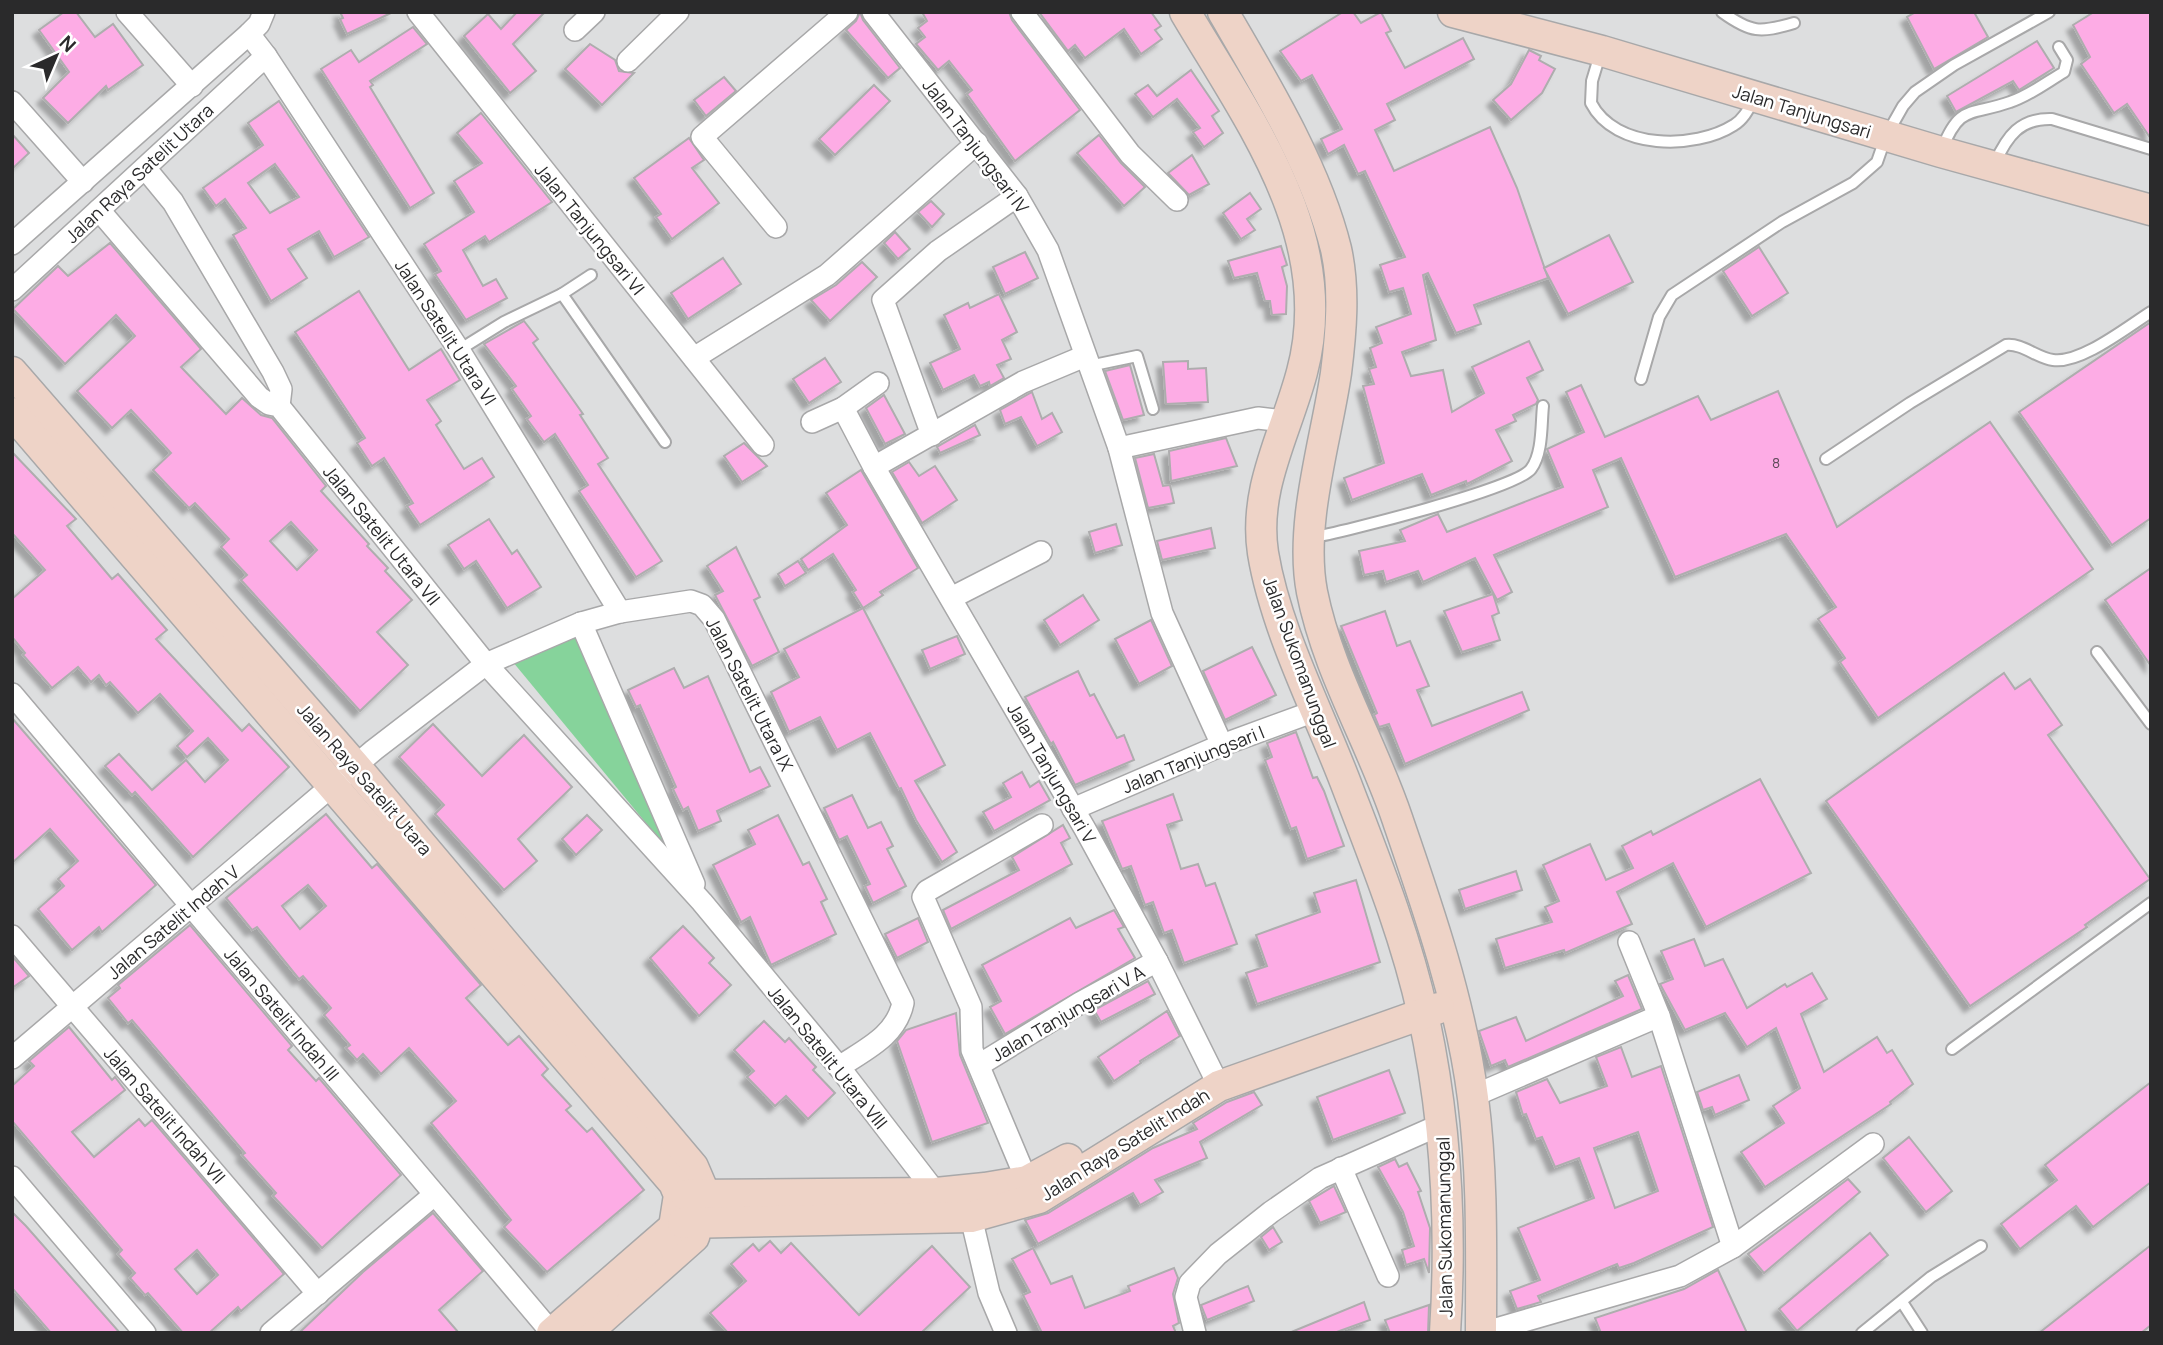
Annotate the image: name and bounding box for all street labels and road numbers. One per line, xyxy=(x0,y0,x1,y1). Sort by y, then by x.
street label: Jalan Tanjungsari IV xyxy=(918,74,1035,218)
street label: Jalan Tanjungsari xyxy=(1730,79,1874,143)
street label: Jalan Raya Satelit Utara xyxy=(60,98,218,248)
street label: Jalan Tanjungsari VI xyxy=(530,158,650,300)
street label: Jalan Satelit Utara VI xyxy=(390,255,502,409)
street label: Jalan Satelit Utara VII xyxy=(318,460,446,610)
street label: Jalan Sukomanunggal xyxy=(1258,573,1342,751)
street label: Jalan Satelit Utara IX xyxy=(701,613,799,775)
street label: Jalan Raya Satelit Utara xyxy=(292,698,438,860)
street label: Jalan Tanjungsari V xyxy=(1002,699,1102,848)
street label: Jalan Tanjungsari I xyxy=(1118,719,1268,799)
street label: Jalan Satelit Indah V xyxy=(102,860,244,984)
street label: Jalan Satelit Indah III xyxy=(219,942,345,1086)
street label: Jalan Tanjungsari V A xyxy=(987,959,1149,1067)
street label: Jalan Satelit Utara VIII xyxy=(763,980,893,1134)
street label: Jalan Satelit Indah VII xyxy=(99,1042,231,1188)
street label: Jalan Raya Satelit Indah xyxy=(1036,1082,1214,1206)
street label: Jalan Sukomanunggal xyxy=(1430,1136,1458,1318)

